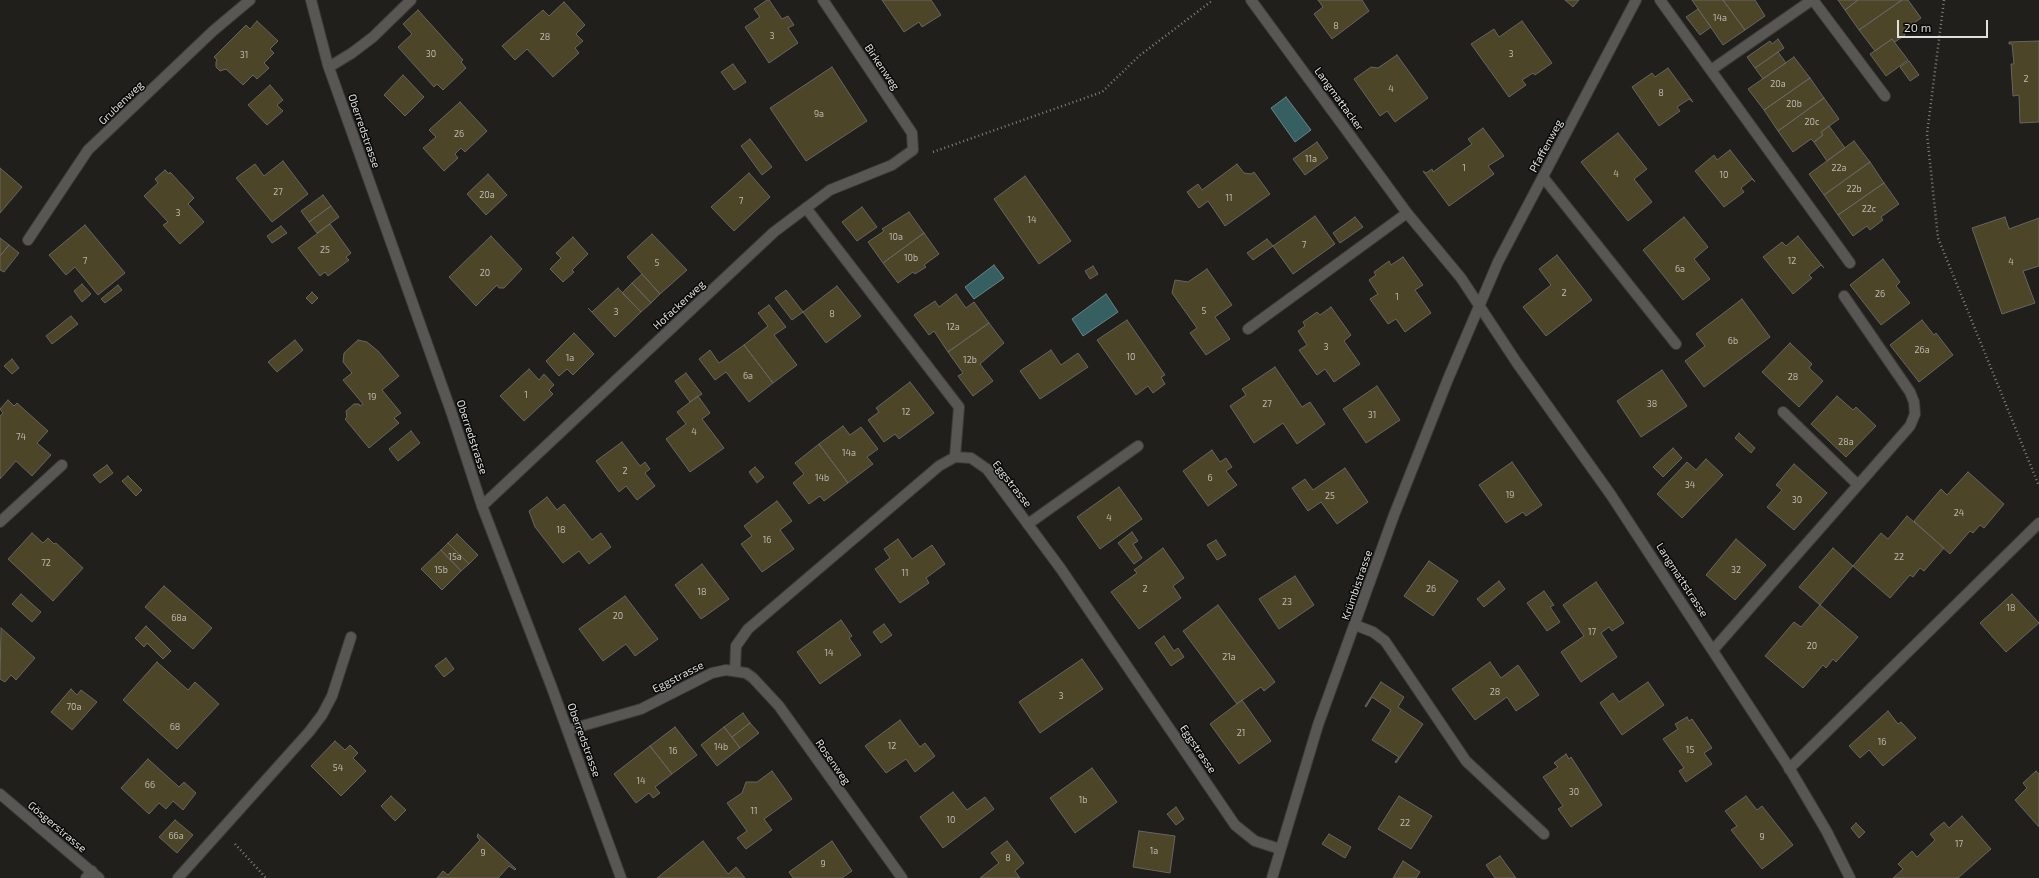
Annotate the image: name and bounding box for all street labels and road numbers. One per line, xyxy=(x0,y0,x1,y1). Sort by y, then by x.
street label: Birkenweg xyxy=(862,41,902,93)
street label: Langmattacker xyxy=(1311,65,1367,133)
street label: Grubenweg xyxy=(96,78,146,128)
street label: Oberredstrasse xyxy=(345,92,383,170)
street label: Pfaffenweg xyxy=(1527,117,1565,175)
street label: Hofackerweg xyxy=(650,278,708,332)
street label: Oberredstrasse xyxy=(454,398,490,476)
street label: Eggstrasse xyxy=(990,458,1034,510)
street label: Langmattstrasse xyxy=(1653,541,1711,619)
street label: Krümbistrasse xyxy=(1339,548,1375,622)
street label: Eggstrasse xyxy=(650,658,706,696)
street label: Oberredstrasse xyxy=(565,701,603,779)
street label: Eggstrasse xyxy=(1177,722,1219,776)
street label: Rosenweg xyxy=(813,737,853,787)
street label: Gösgerstrasse xyxy=(25,799,89,855)

